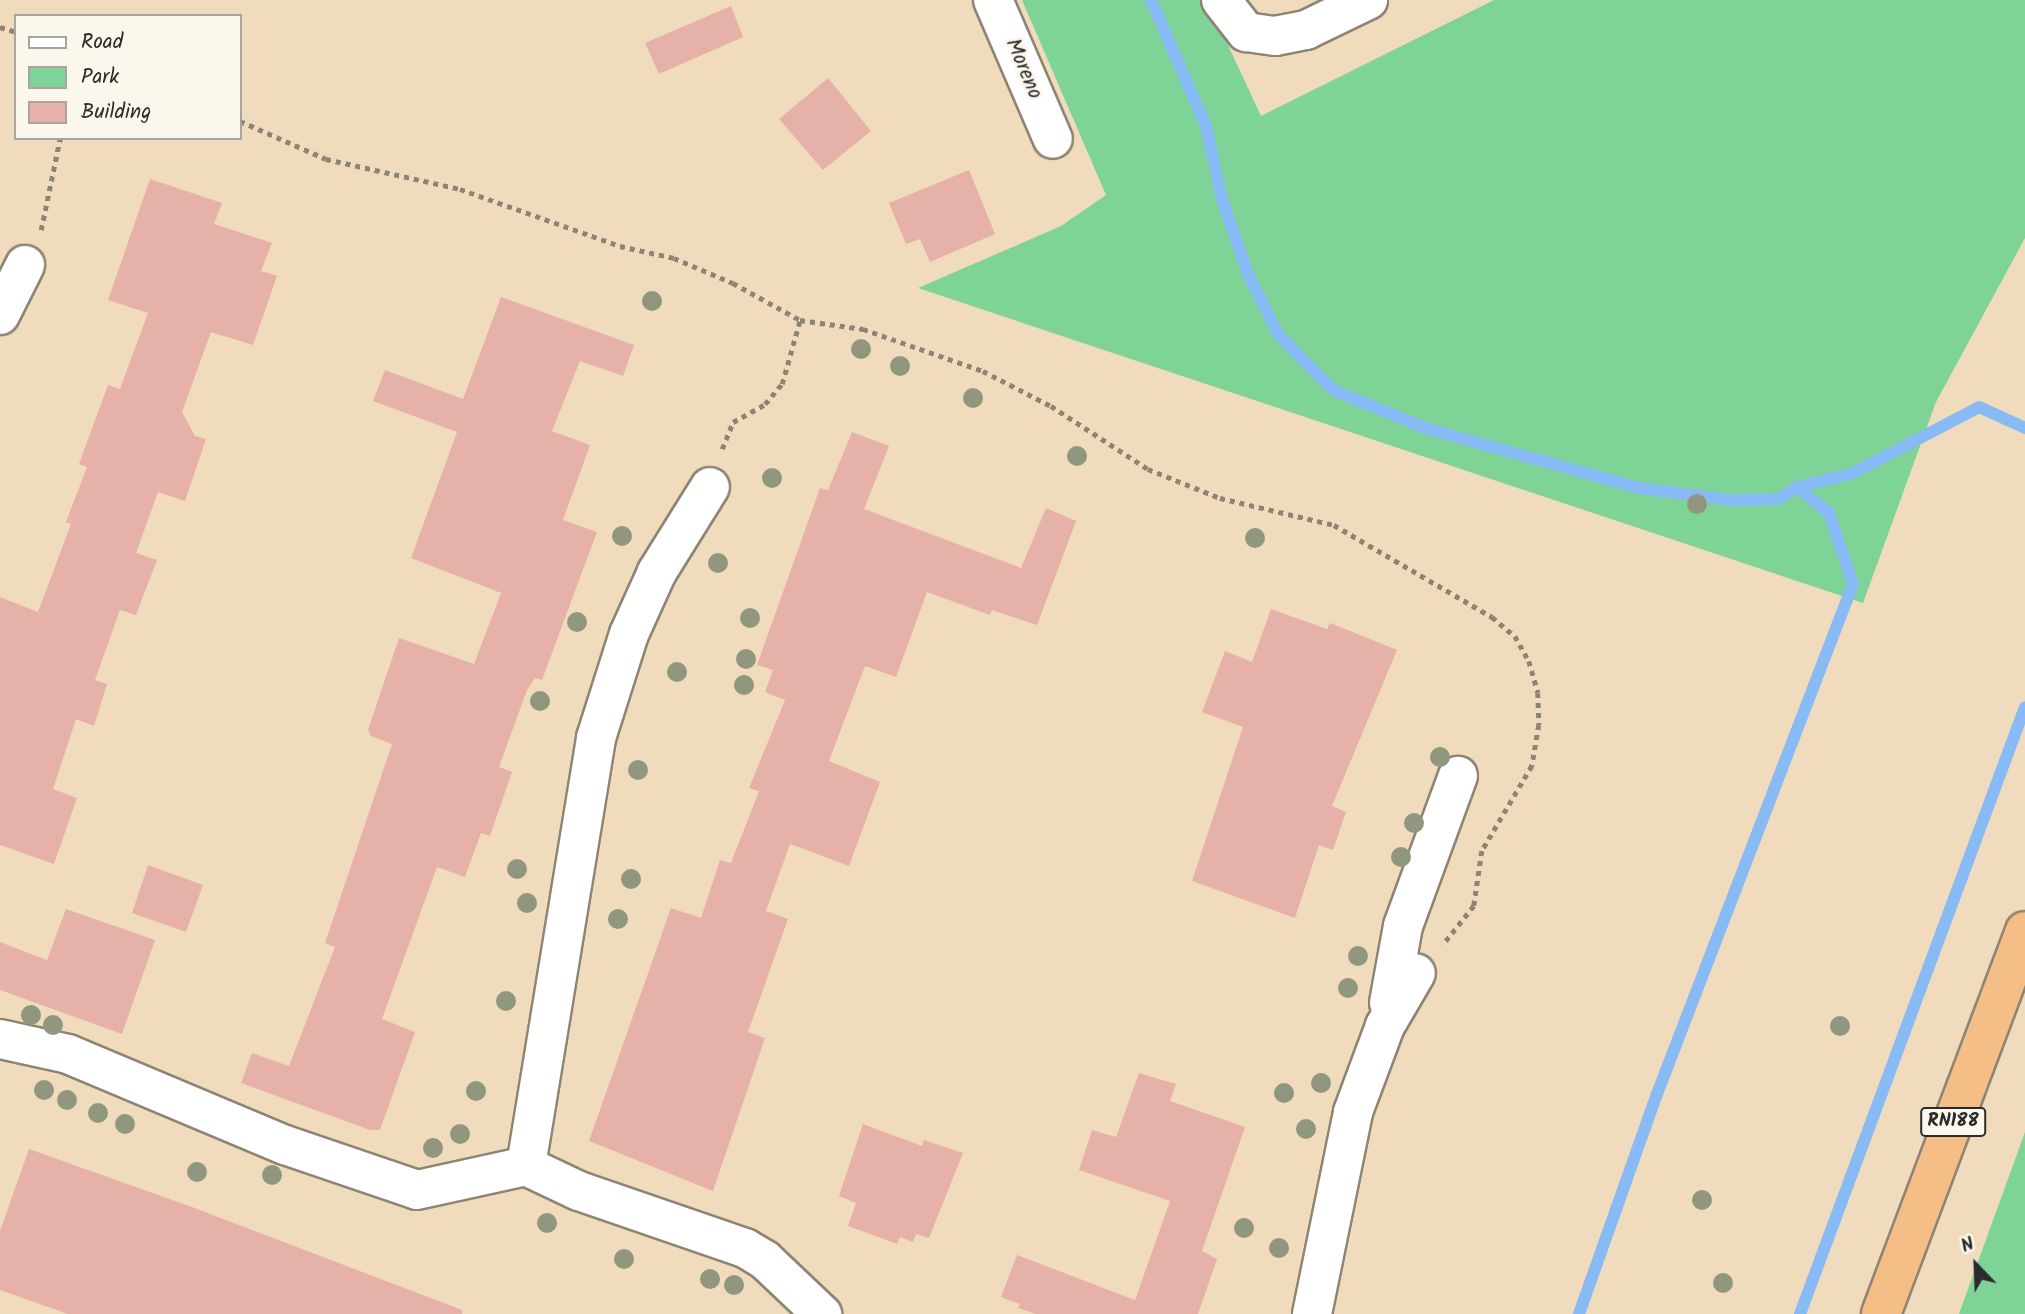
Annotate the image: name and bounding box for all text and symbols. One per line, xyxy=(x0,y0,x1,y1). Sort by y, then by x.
legend xyxy=(14,14,242,140)
text: Road xyxy=(81,26,123,59)
street label: Moreno xyxy=(999,35,1047,103)
text: Park xyxy=(81,61,119,94)
text: Building xyxy=(81,96,151,129)
road number: RN188 xyxy=(1920,1106,1986,1138)
north arrow xyxy=(1941,1230,2011,1300)
text: N xyxy=(1956,1230,1979,1262)

